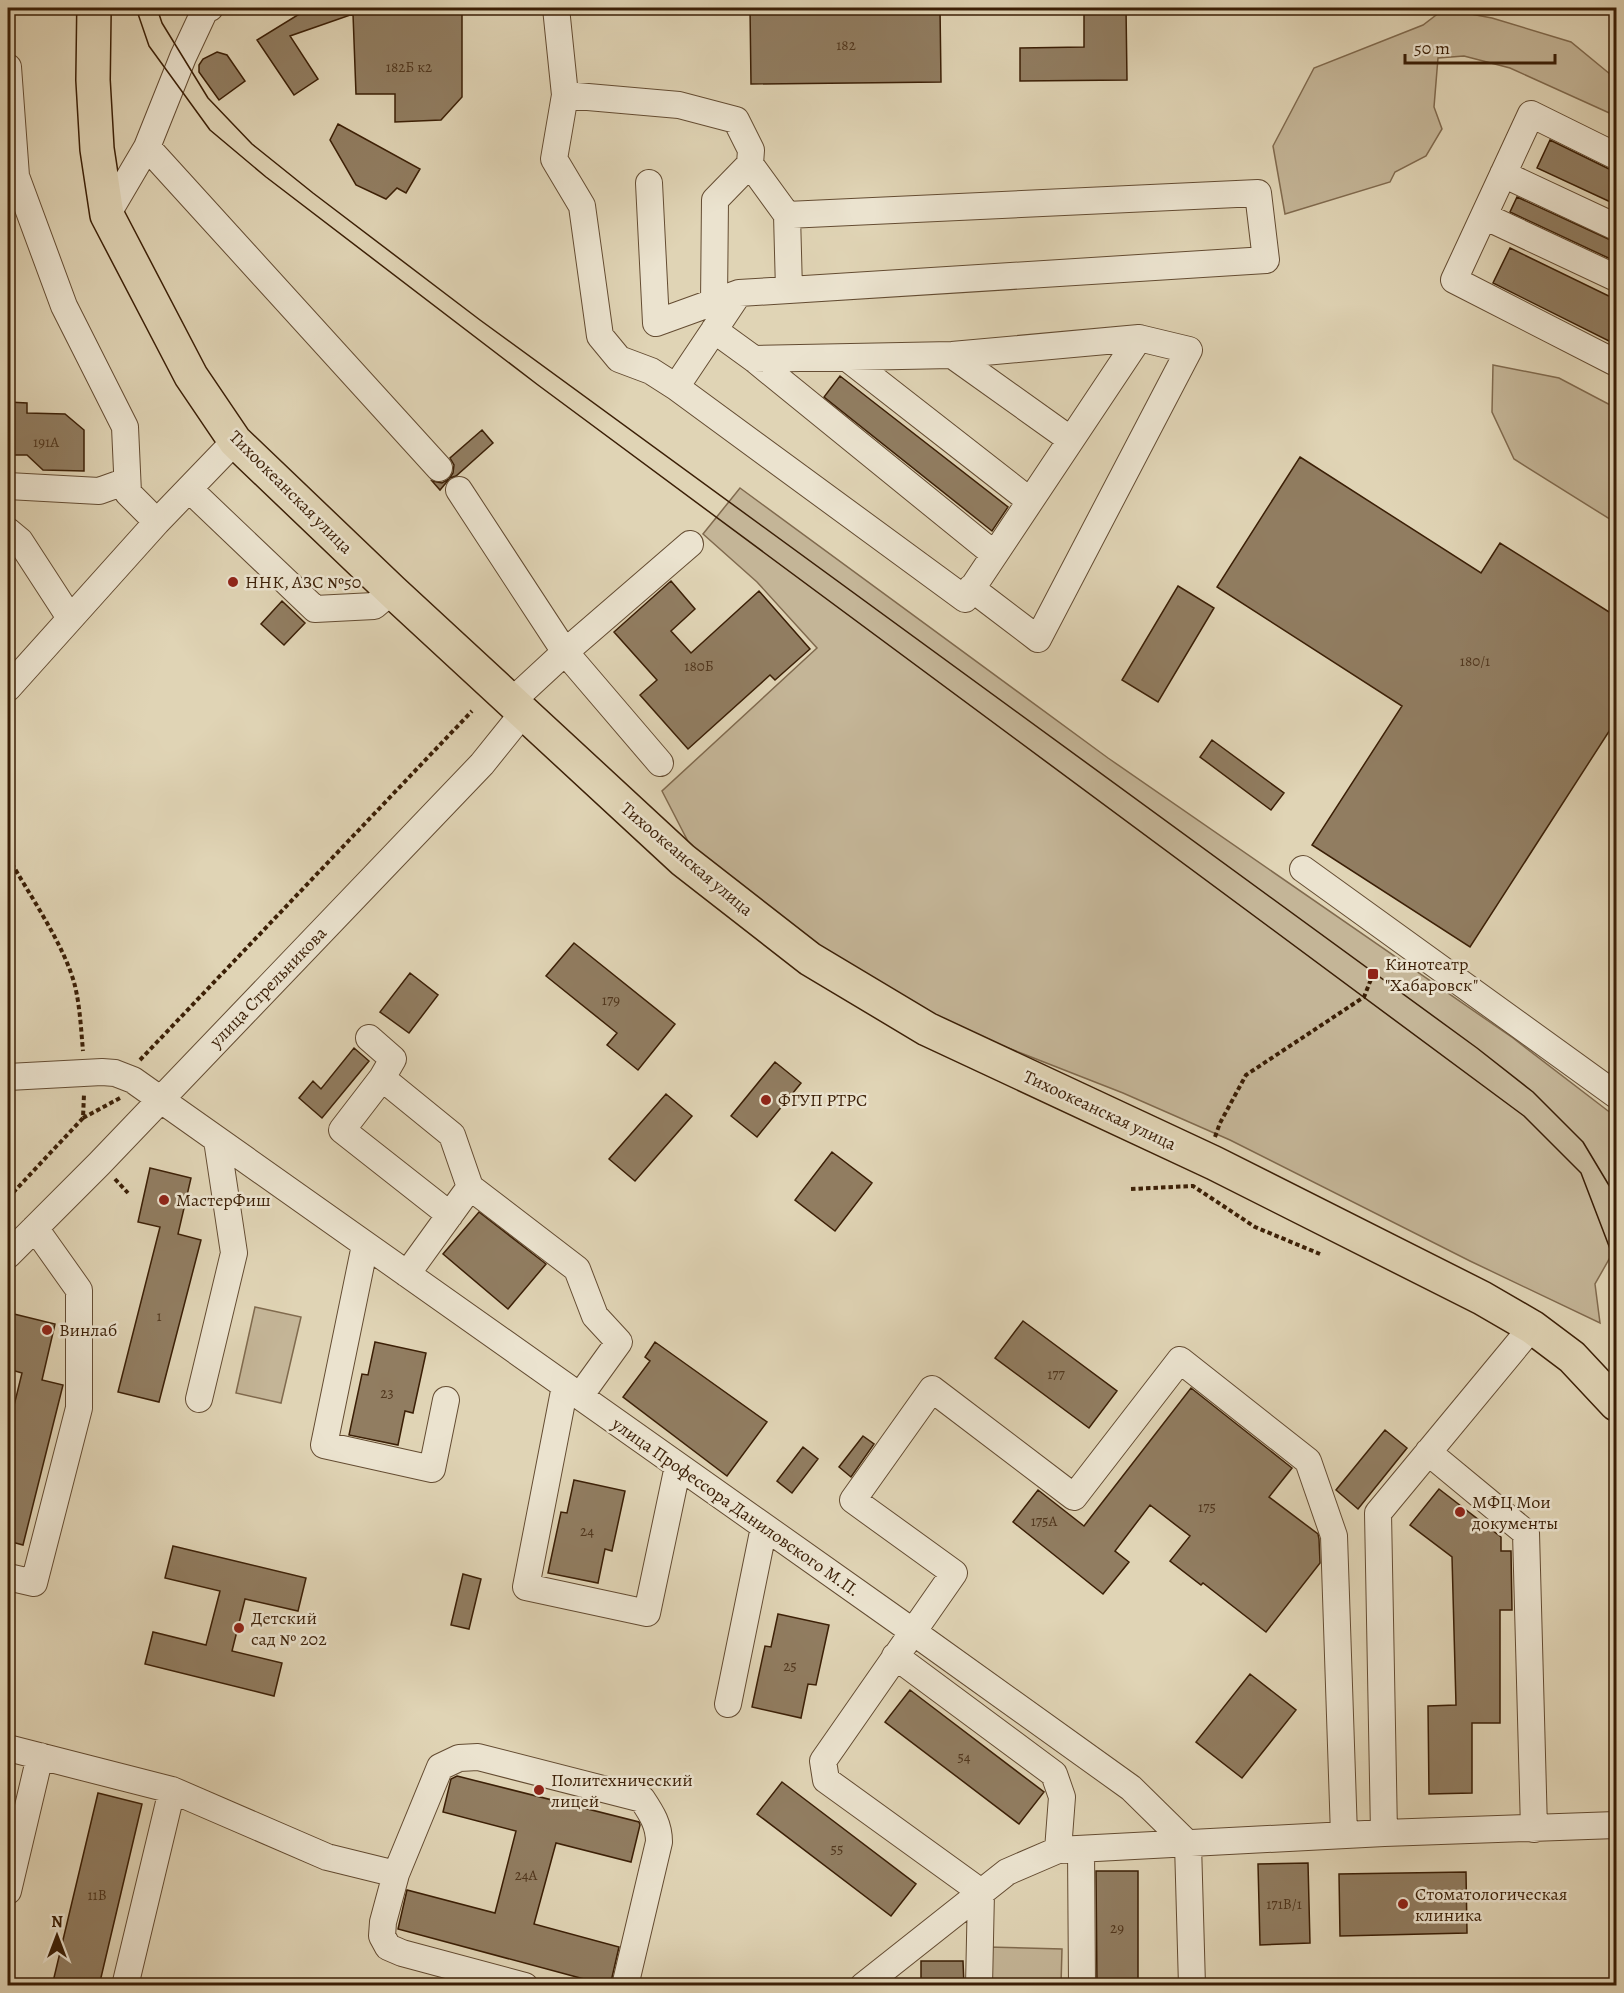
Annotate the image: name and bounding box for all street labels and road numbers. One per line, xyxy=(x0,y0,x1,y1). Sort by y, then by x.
street label: Тихоокеанская улица xyxy=(224,425,359,560)
street label: Тихоокеанская улица xyxy=(616,797,759,922)
street label: улица Стрельникова xyxy=(203,921,332,1053)
street label: Тихоокеанская улица xyxy=(1020,1064,1181,1156)
street label: улица Профессора Даниловского М.П. xyxy=(606,1411,865,1602)

